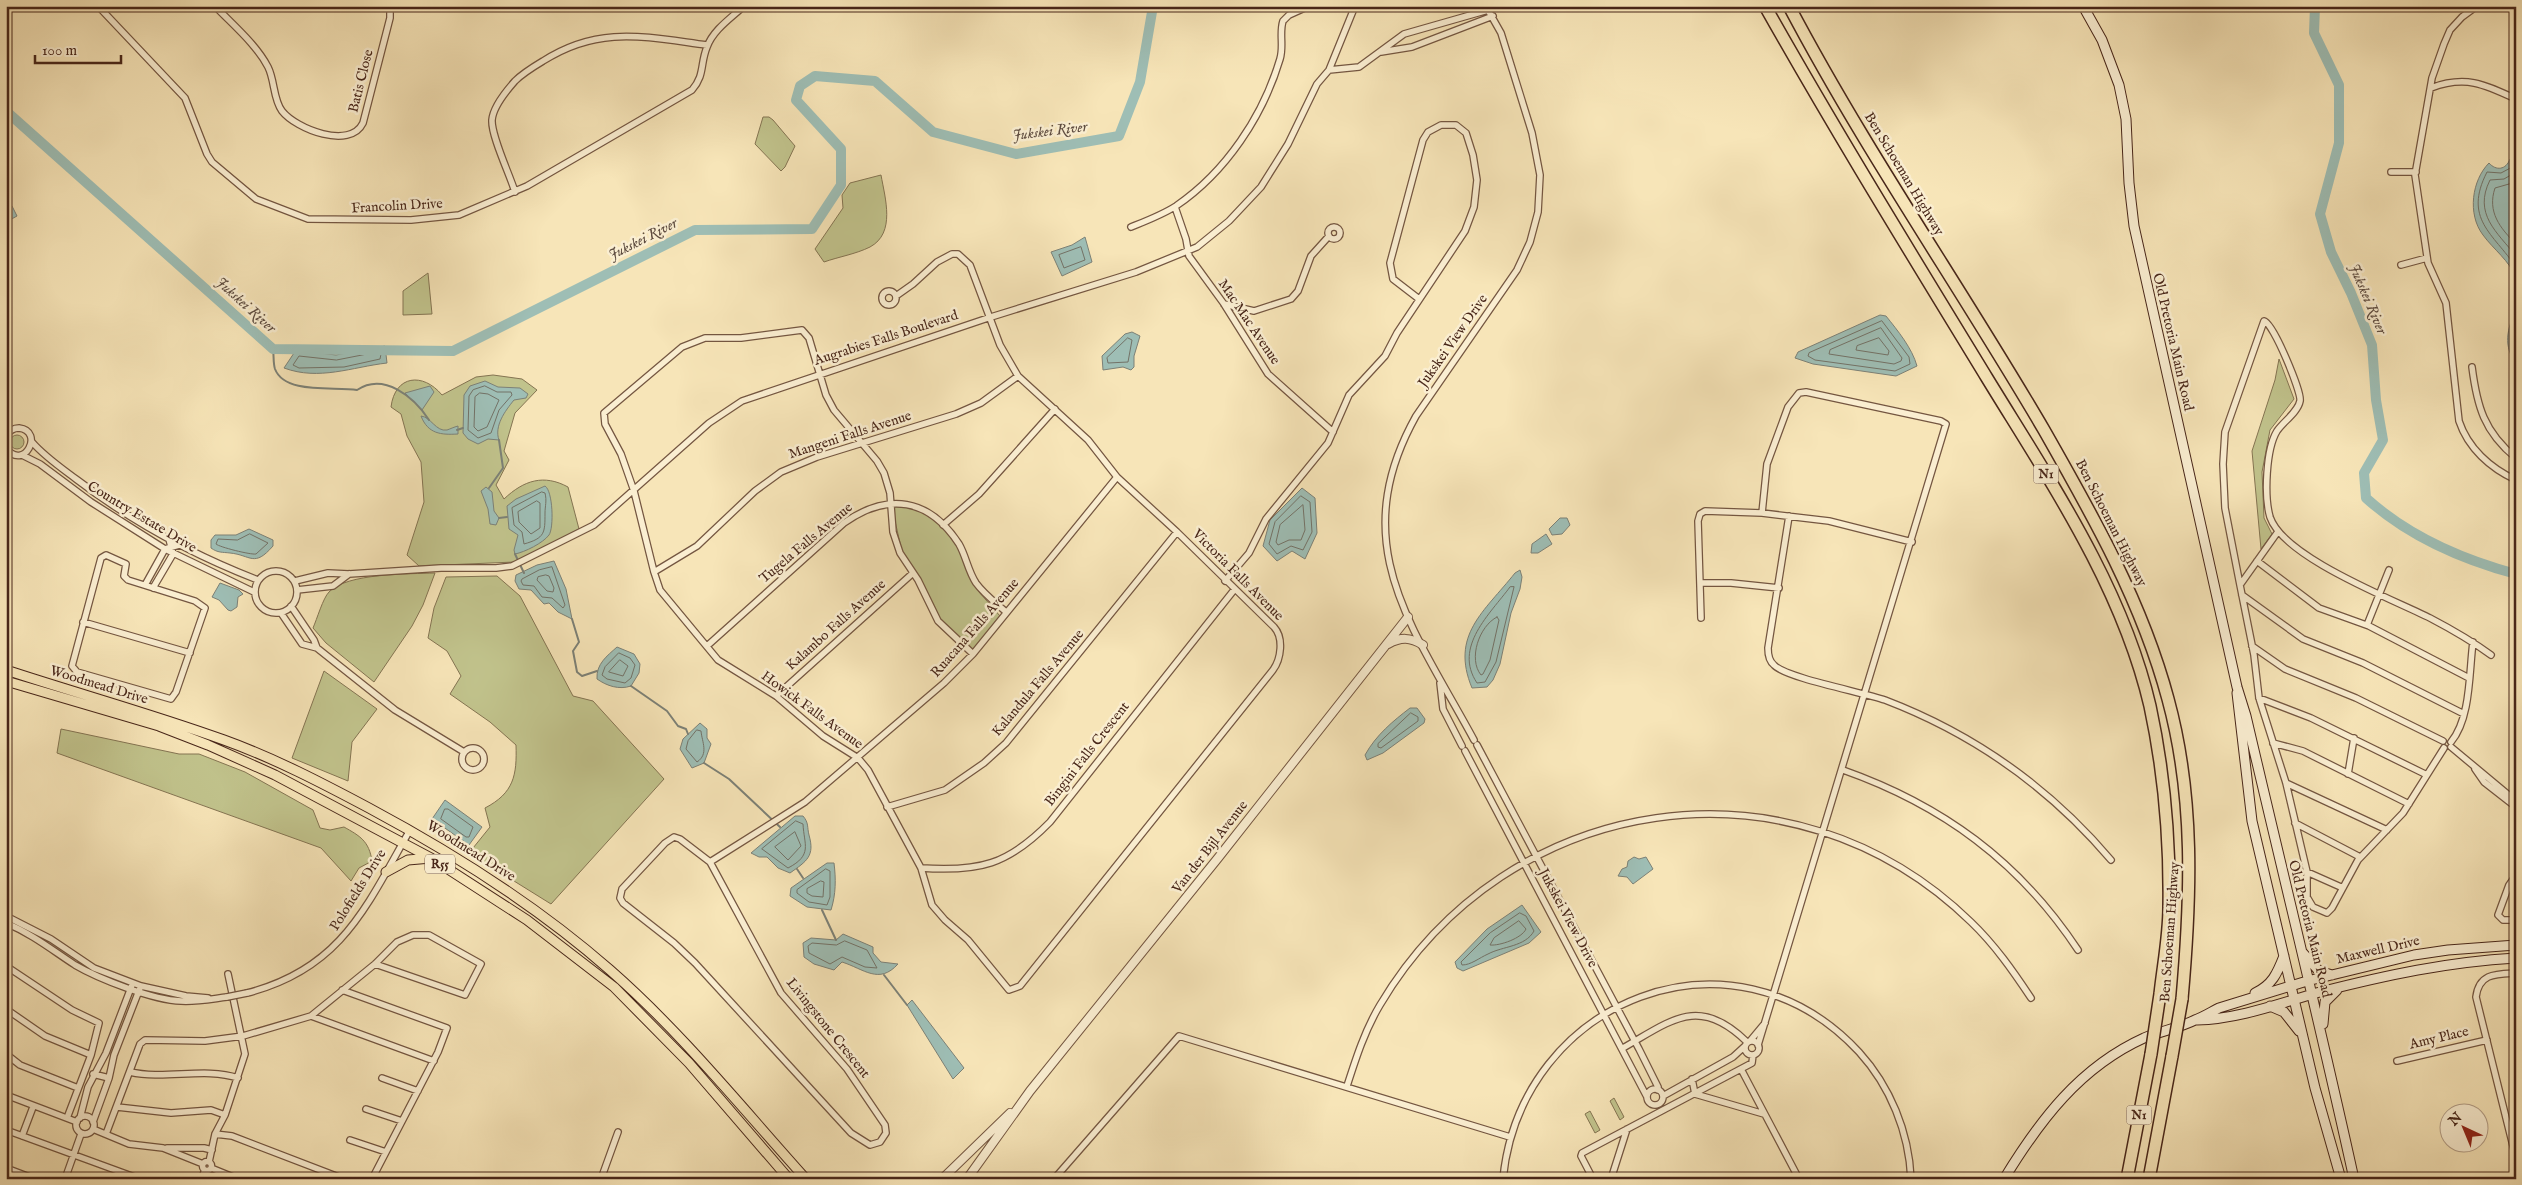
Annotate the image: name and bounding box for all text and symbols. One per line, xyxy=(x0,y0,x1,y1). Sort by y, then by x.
scale bar xyxy=(35,32,121,64)
text: 100 m xyxy=(42,41,78,60)
street label: Batis Close xyxy=(344,47,378,114)
street label: Ben Schoeman Highway xyxy=(1860,109,1948,239)
water label: Jukskei River xyxy=(1012,117,1089,145)
street label: Francolin Drive xyxy=(351,195,444,217)
water label: Jukskei River xyxy=(605,213,681,264)
water label: Jukskei River xyxy=(2345,261,2392,338)
street label: Old Pretoria Main Road xyxy=(2148,271,2198,413)
water label: Jukskei River xyxy=(212,273,281,338)
street label: Mac Mac Avenue xyxy=(1214,276,1285,369)
street label: Jukskei View Drive xyxy=(1413,290,1492,393)
street label: Augrabies Falls Boulevard xyxy=(811,306,961,370)
street label: Mangeni Falls Avenue xyxy=(786,406,914,463)
street label: Ben Schoeman Highway xyxy=(2071,456,2151,590)
road number: N1 xyxy=(2034,464,2058,484)
street label: Country Estate Drive xyxy=(84,477,200,557)
street label: Tugela Falls Avenue xyxy=(756,498,857,587)
street label: Victoria Falls Avenue xyxy=(1188,525,1288,625)
street label: Ruacana Falls Avenue xyxy=(927,574,1023,681)
street label: Kalambo Falls Avenue xyxy=(782,575,890,675)
street label: Kalandula Falls Avenue xyxy=(988,625,1088,740)
street label: Woodmead Drive xyxy=(48,662,151,709)
street label: Howick Falls Avenue xyxy=(757,667,867,753)
street label: Bingini Falls Crescent xyxy=(1041,698,1133,810)
street label: Van der Bijl Avenue xyxy=(1168,797,1252,898)
street label: Woodmead Drive xyxy=(423,816,519,886)
street label: Polofields Drive xyxy=(326,845,391,934)
road number: R55 xyxy=(425,854,455,874)
street label: Old Pretoria Main Road xyxy=(2284,858,2336,1000)
street label: Ben Schoeman Highway xyxy=(2156,861,2184,1003)
street label: Jukskei View Drive xyxy=(1533,864,1602,971)
street label: Maxwell Drive xyxy=(2335,932,2422,968)
street label: Livingstone Crescent xyxy=(782,974,874,1082)
street label: Amy Place xyxy=(2407,1022,2471,1054)
north arrow xyxy=(2440,1102,2490,1152)
road number: N1 xyxy=(2126,1106,2152,1124)
text: N xyxy=(2444,1109,2466,1131)

